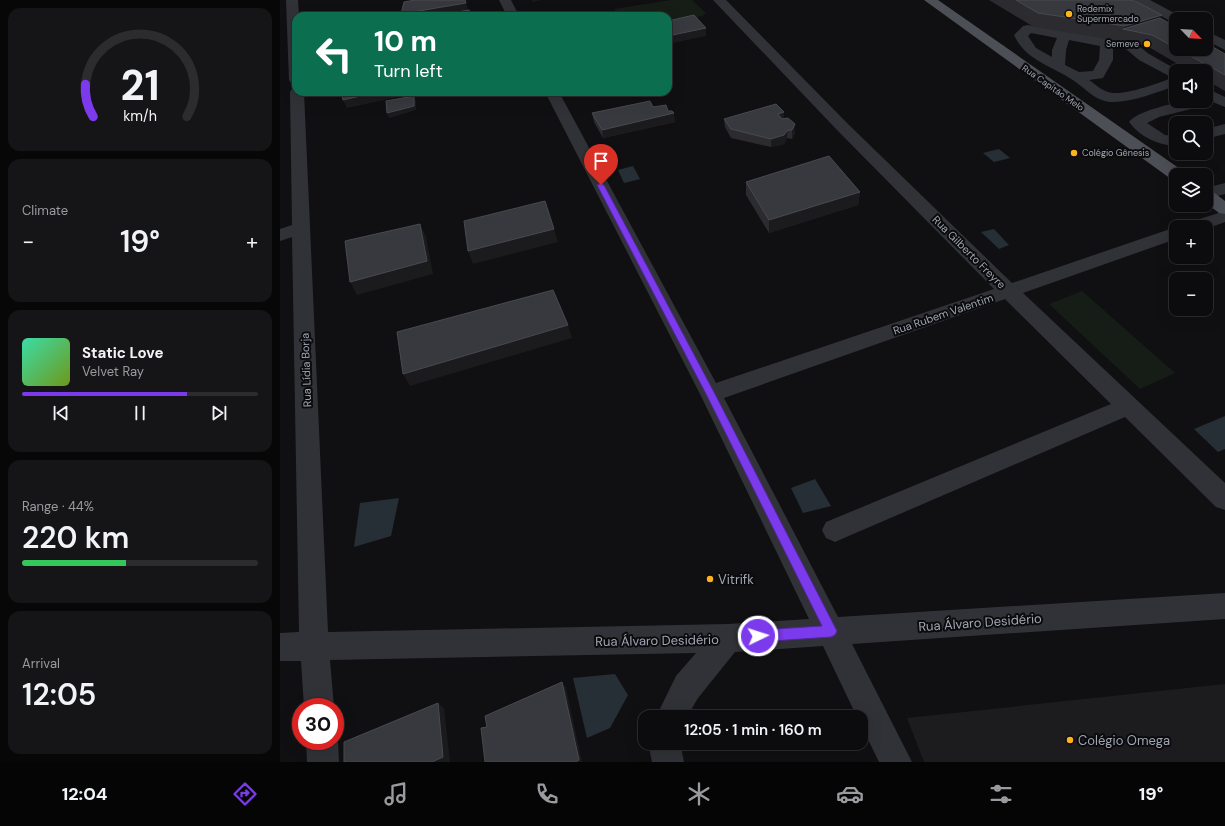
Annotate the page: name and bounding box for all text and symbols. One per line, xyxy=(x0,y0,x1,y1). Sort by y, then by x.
place label: Redemix Supermercado xyxy=(1077,3,1139,25)
marker: Redemix Supermercado xyxy=(1064,9,1074,19)
north arrow xyxy=(1169,12,1213,56)
map controls xyxy=(1169,12,1213,316)
text: 10 m xyxy=(374,23,437,60)
icon: left xyxy=(308,28,360,80)
place label: Semeve xyxy=(1106,38,1139,50)
marker: Semeve xyxy=(1142,39,1152,49)
text: 21 xyxy=(120,59,160,113)
text: Turn left xyxy=(374,59,443,83)
street label: Rua Capitão Melo xyxy=(1020,62,1086,114)
button: sound xyxy=(1169,64,1213,108)
text: km/h xyxy=(123,107,157,125)
button: search xyxy=(1169,116,1213,160)
pin xyxy=(584,144,618,185)
place label: Colégio Gênesis xyxy=(1082,147,1150,159)
marker: Colégio Gênesis xyxy=(1069,148,1079,158)
icon: arrive xyxy=(590,150,612,172)
button: layers xyxy=(1169,168,1213,212)
text: Climate xyxy=(22,202,68,219)
street label: Rua Gilberto Freyre xyxy=(929,212,1009,292)
button: + xyxy=(1169,220,1213,264)
text: 19° xyxy=(120,222,160,261)
text: − xyxy=(22,227,34,256)
text: + xyxy=(246,227,258,256)
button: − xyxy=(1169,272,1213,316)
street label: Rua Rubem Valentim xyxy=(891,290,995,338)
street label: Rua Lídia Borja xyxy=(298,333,314,407)
text: Static Love xyxy=(82,343,163,363)
text: Velvet Ray xyxy=(82,363,144,380)
icon: previous xyxy=(50,402,72,424)
icon: pause xyxy=(129,402,151,424)
icon: next xyxy=(208,402,230,424)
text: Range · 44% xyxy=(22,498,94,515)
text: 220 km xyxy=(22,518,129,557)
place label: Vitrifk xyxy=(718,571,754,588)
marker: Vitrifk xyxy=(705,574,715,584)
street label: Rua Álvaro Desidério xyxy=(918,609,1043,635)
position arrow xyxy=(737,615,779,657)
street label: Rua Álvaro Desidério xyxy=(595,630,719,650)
text: Arrival xyxy=(22,655,60,672)
text: 12:05 xyxy=(22,675,96,714)
speed limit sign: 30 xyxy=(292,698,344,750)
text: 12:05 · 1 min · 160 m xyxy=(684,720,822,740)
place label: Colégio Omega xyxy=(1078,732,1170,749)
marker: Colégio Omega xyxy=(1065,735,1075,745)
icon: directions xyxy=(231,780,259,808)
icon: music xyxy=(382,780,410,808)
icon: phone xyxy=(533,780,561,808)
icon: climate xyxy=(685,780,713,808)
icon: car xyxy=(836,780,864,808)
icon: filters xyxy=(987,780,1015,808)
text: 12:04 xyxy=(62,782,108,806)
text: 19° xyxy=(1139,782,1163,806)

